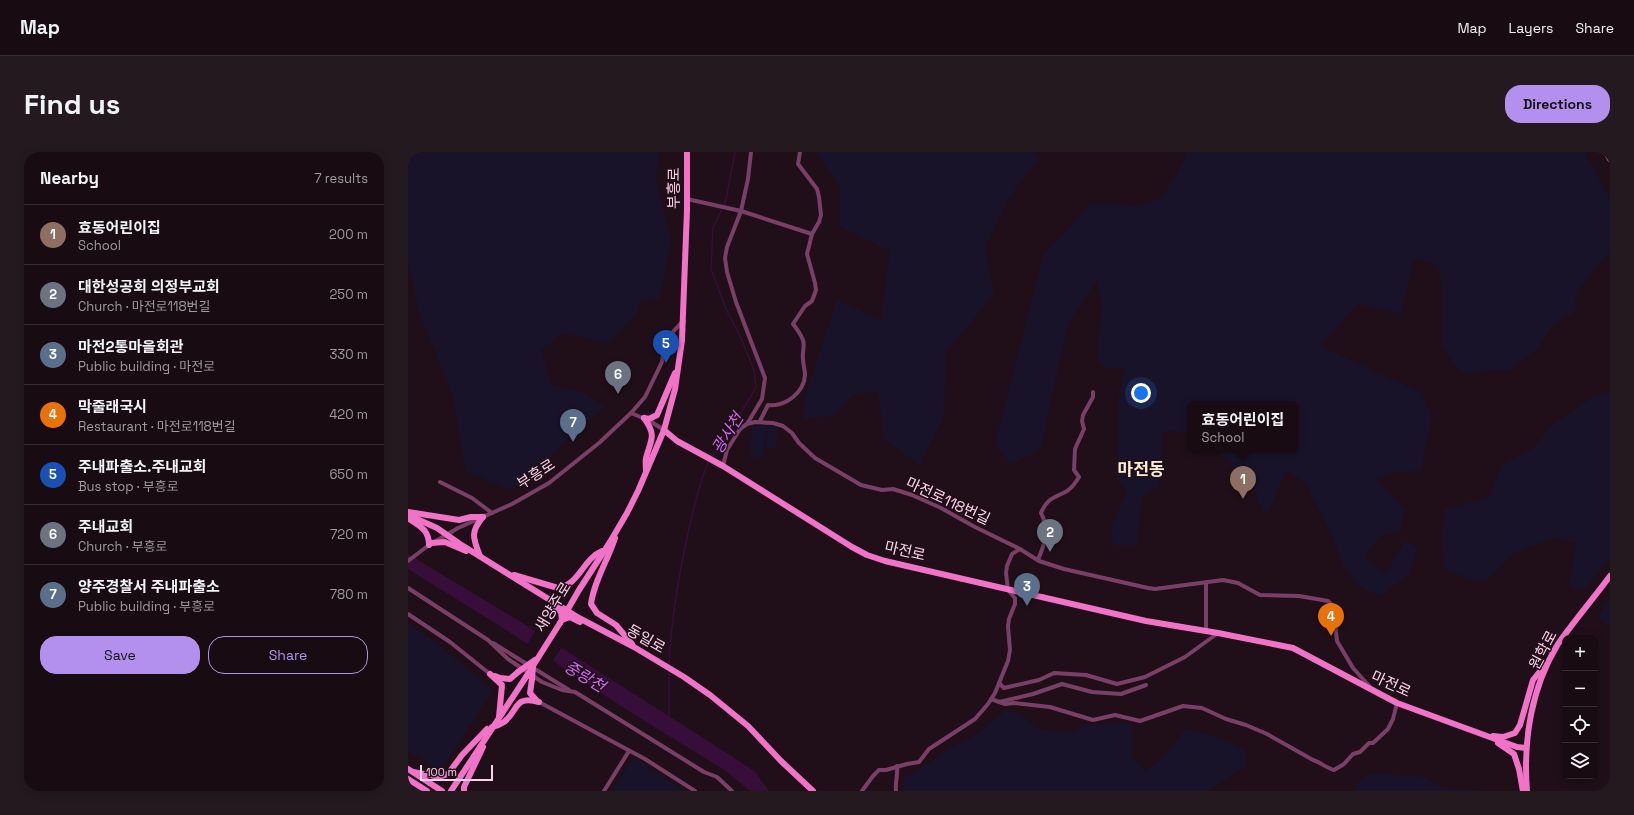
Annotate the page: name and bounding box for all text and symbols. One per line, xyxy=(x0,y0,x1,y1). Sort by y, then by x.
text: Map xyxy=(20,15,60,40)
text: Map xyxy=(1457,19,1487,37)
text: Layers xyxy=(1509,19,1553,37)
text: Share xyxy=(1575,19,1614,37)
button: Directions xyxy=(1505,85,1610,123)
text: Find us xyxy=(24,86,121,122)
text: Nearby xyxy=(40,167,99,189)
street label: 부흥로 xyxy=(664,167,683,209)
text: 7 results xyxy=(314,170,368,187)
text: 효동어린이집 xyxy=(78,218,161,237)
text: 1 xyxy=(50,226,56,243)
text: 200 m xyxy=(329,226,368,243)
text: School xyxy=(78,237,121,254)
text: 대한성공회 의정부교회 xyxy=(78,277,220,296)
text: 2 xyxy=(49,286,57,303)
text: 250 m xyxy=(330,286,368,303)
text: Church · 마전로118번길 xyxy=(78,298,210,315)
pin: 5 xyxy=(653,330,679,363)
text: 마전2통마을회관 xyxy=(78,337,184,356)
text: 3 xyxy=(49,346,57,363)
text: 330 m xyxy=(329,346,368,363)
text: Public building · 마전로 xyxy=(78,358,215,375)
pin: 6 xyxy=(605,361,631,394)
your location xyxy=(1131,383,1151,403)
text: 막줄래국시 xyxy=(78,397,147,416)
popup xyxy=(1187,401,1299,453)
text: 4 xyxy=(49,406,57,423)
text: 420 m xyxy=(329,406,368,423)
water label: 광사천 xyxy=(707,407,749,458)
pin: 7 xyxy=(560,409,586,442)
text: 효동어린이집 xyxy=(1202,410,1284,429)
text: Restaurant · 마전로118번길 xyxy=(78,418,236,435)
text: School xyxy=(1202,429,1245,446)
street label: 부흥로 xyxy=(513,454,558,493)
text: 주내파출소.주내교회 xyxy=(78,457,207,476)
district label: 마전동 xyxy=(1118,458,1165,480)
text: 5 xyxy=(49,466,57,483)
text: 650 m xyxy=(329,466,368,483)
pin: 1 xyxy=(1230,466,1256,499)
street label: 마전로118번길 xyxy=(903,473,993,528)
text: Bus stop · 부흥로 xyxy=(78,478,179,495)
text: 주내교회 xyxy=(78,517,133,536)
pin: 2 xyxy=(1037,519,1063,552)
text: 6 xyxy=(49,526,57,543)
text: 720 m xyxy=(330,526,368,543)
street label: 마전로 xyxy=(883,537,927,564)
text: Church · 부흥로 xyxy=(78,538,168,555)
pin: 3 xyxy=(1014,573,1040,606)
text: 양주경찰서 주내파출소 xyxy=(78,577,220,596)
street label: 새양주로 xyxy=(530,578,575,635)
text: 7 xyxy=(49,586,57,603)
text: 780 m xyxy=(330,586,368,603)
text: Public building · 부흥로 xyxy=(78,598,215,615)
pin: 4 xyxy=(1318,603,1344,636)
street label: 동일로 xyxy=(624,620,669,657)
street label: 원학로 xyxy=(1524,627,1561,673)
map controls xyxy=(1562,635,1598,779)
button: + xyxy=(1562,635,1598,671)
button: Save xyxy=(40,636,200,674)
button: Share xyxy=(208,636,368,674)
water label: 중랑천 xyxy=(560,656,611,698)
street label: 마전로 xyxy=(1368,666,1414,701)
button: − xyxy=(1562,671,1598,707)
button: locate xyxy=(1562,707,1598,743)
button: layers xyxy=(1562,743,1598,779)
scale bar xyxy=(420,763,493,782)
text: 100 m xyxy=(426,765,457,779)

